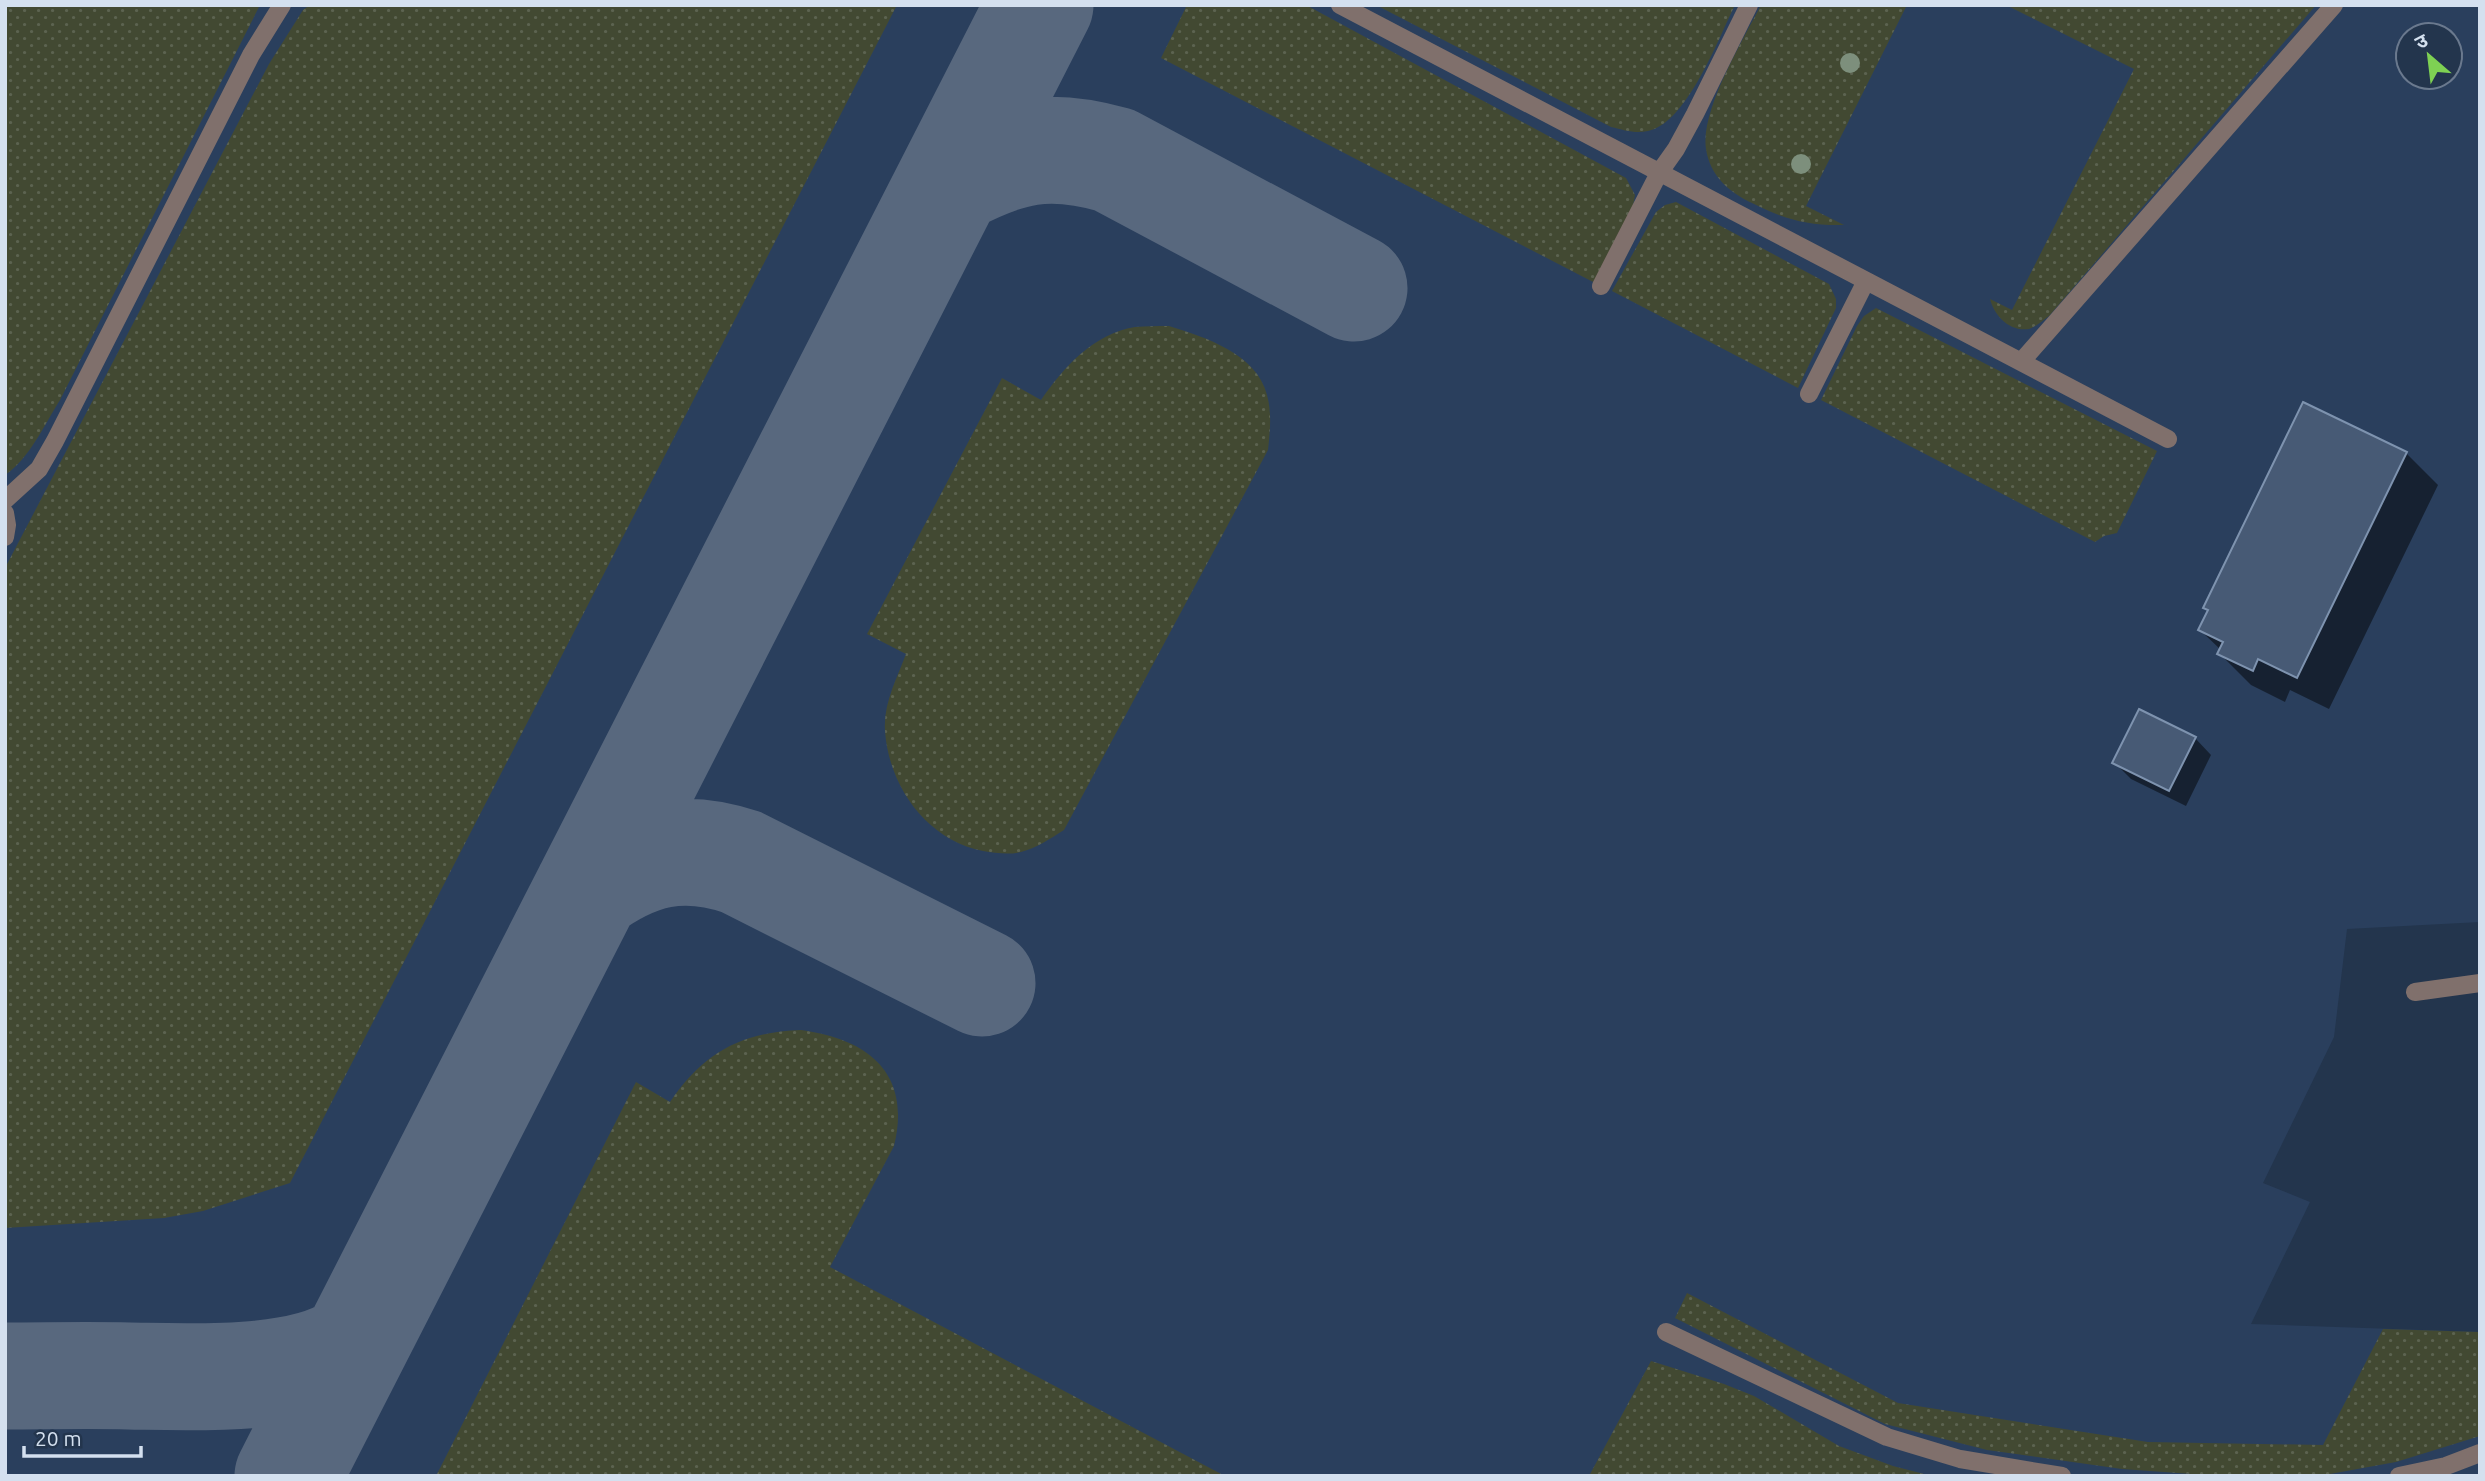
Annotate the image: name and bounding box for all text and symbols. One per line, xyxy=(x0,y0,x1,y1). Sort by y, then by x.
north arrow xyxy=(2394,21,2464,91)
text: उ xyxy=(2411,28,2432,53)
scale bar xyxy=(24,1414,142,1458)
text: 20 m xyxy=(35,1426,82,1450)

